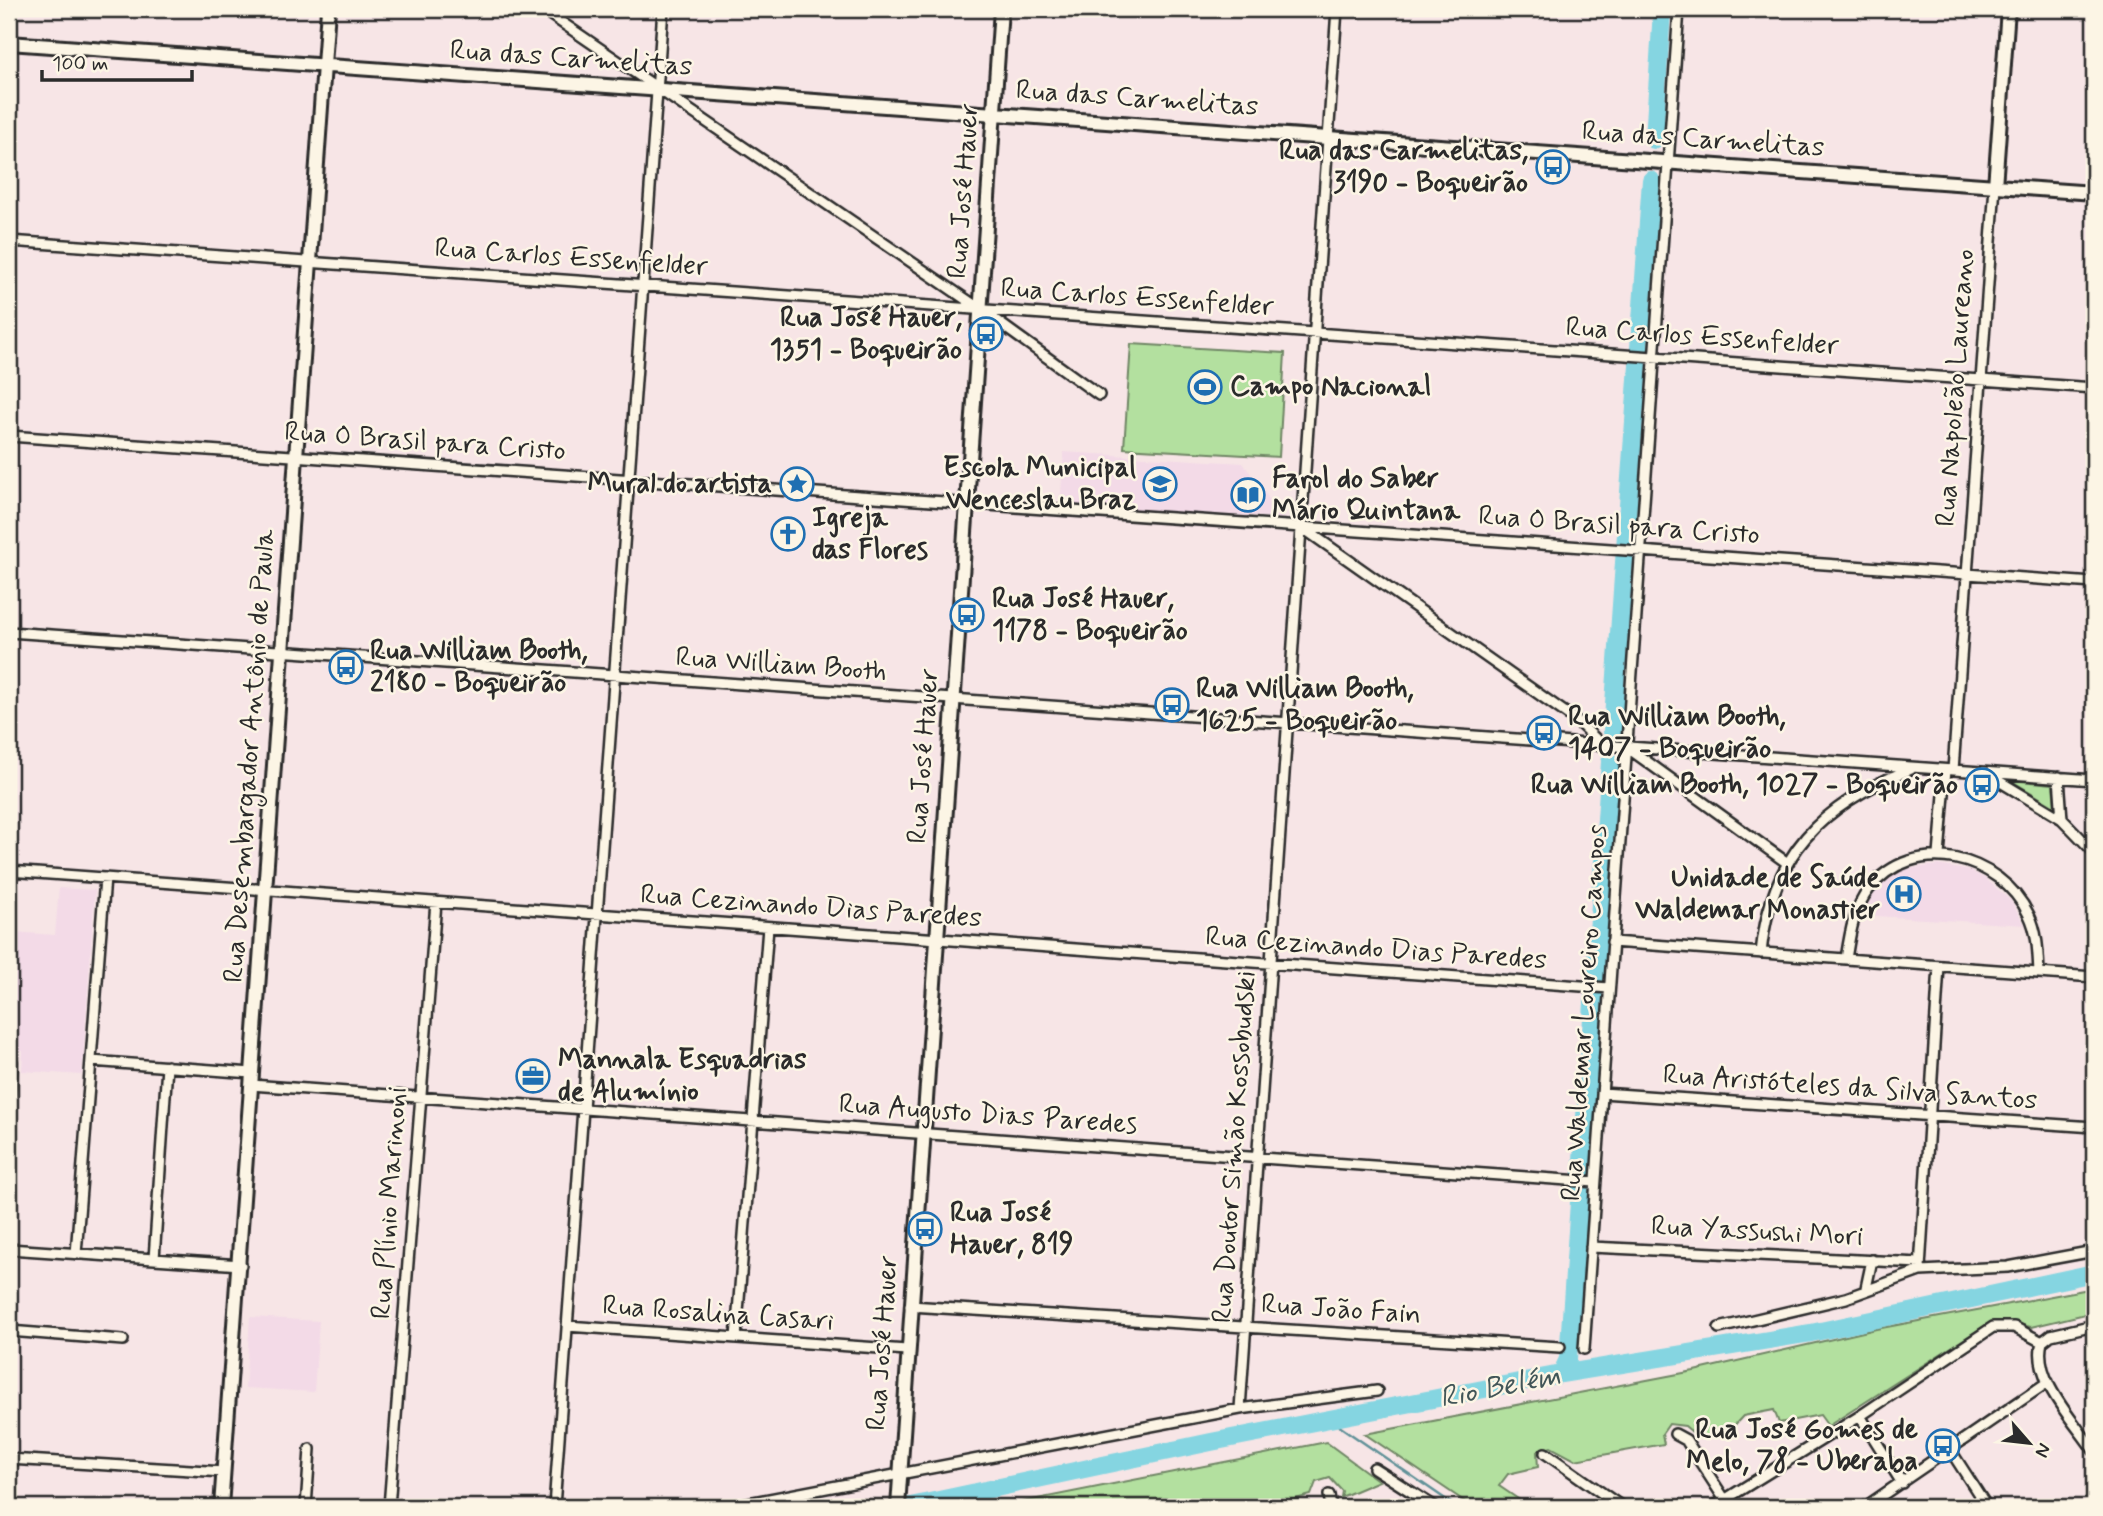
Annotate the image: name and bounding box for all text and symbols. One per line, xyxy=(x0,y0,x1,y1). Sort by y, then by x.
street label: Rua das Carmelitas xyxy=(449,32,693,86)
scale bar xyxy=(42,38,192,82)
text: 100 m xyxy=(52,50,108,78)
street label: Rua das Carmelitas xyxy=(1015,72,1259,126)
street label: Rua José Hauer xyxy=(939,102,989,280)
street label: Rua das Carmelitas xyxy=(1581,113,1825,167)
place label: Rua das Carmelitas, 3190 - Boqueirão xyxy=(1279,133,1528,202)
bus stop icon: Rua das Carmelitas, 3190 - Boqueirão xyxy=(1534,148,1572,186)
street label: Rua Carlos Essenfelder xyxy=(433,230,709,286)
street label: Rua Napoleão Laureano xyxy=(1928,248,1984,528)
street label: Rua Carlos Essenfelder xyxy=(999,270,1275,326)
place label: Rua José Hauer, 1351 - Boqueirão xyxy=(770,300,962,369)
street label: Rua Carlos Essenfelder xyxy=(1564,309,1840,365)
bus stop icon: Rua José Hauer, 1351 - Boqueirão xyxy=(967,315,1005,353)
sports icon: Campo Nacional xyxy=(1186,368,1224,406)
place label: Campo Nacional xyxy=(1230,369,1431,406)
street label: Rua O Brasil para Cristo xyxy=(283,414,567,470)
place label: Escola Municipal Wenceslau Braz xyxy=(943,450,1136,519)
place label: Farol do Saber Mário Quintana xyxy=(1272,461,1461,530)
place icon: Mural do artista xyxy=(778,465,816,503)
school or university icon: Escola Municipal Wenceslau Braz xyxy=(1141,465,1179,503)
place label: Mural do artista xyxy=(587,466,772,503)
library icon: Farol do Saber Mário Quintana xyxy=(1229,476,1267,514)
street label: Rua O Brasil para Cristo xyxy=(1477,498,1761,554)
place label: Igreja das Flores xyxy=(812,500,928,569)
church icon: Igreja das Flores xyxy=(769,515,807,553)
street label: Rua Desembargador Antônio de Paula xyxy=(216,528,286,984)
place label: Rua José Hauer, 1178 - Boqueirão xyxy=(992,581,1188,650)
bus stop icon: Rua José Hauer, 1178 - Boqueirão xyxy=(948,596,986,634)
place label: Rua William Booth, 2180 - Boqueirão xyxy=(370,633,588,702)
street label: Rua William Booth xyxy=(674,639,888,691)
bus stop icon: Rua William Booth, 2180 - Boqueirão xyxy=(327,648,365,686)
street label: Rua José Hauer xyxy=(899,667,949,845)
place label: Rua William Booth, 1625 - Boqueirão xyxy=(1196,671,1414,740)
bus stop icon: Rua William Booth, 1625 - Boqueirão xyxy=(1153,686,1191,724)
place label: Rua William Booth, 1407 - Boqueirão xyxy=(1568,699,1786,768)
bus stop icon: Rua William Booth, 1407 - Boqueirão xyxy=(1525,714,1563,752)
bus stop icon: Rua William Booth, 1027 - Boqueirão xyxy=(1963,766,2001,804)
place label: Rua William Booth, 1027 - Boqueirão xyxy=(1531,767,1958,804)
street label: Rua Waldemar Loureiro Campos xyxy=(1553,823,1617,1203)
place label: Unidade de Saúde Waldemar Monastier xyxy=(1635,860,1880,929)
hospital icon: Unidade de Saúde Waldemar Monastier xyxy=(1885,875,1923,913)
street label: Rua Cezinando Dias Paredes xyxy=(639,877,983,937)
street label: Rua Cezinando Dias Paredes xyxy=(1204,919,1548,979)
street label: Rua Doutor Simão Kossobudski xyxy=(1204,969,1266,1325)
place label: Mannala Esquadrias de Alumínio xyxy=(558,1042,807,1111)
street label: Rua Aristóteles da Silva Santos xyxy=(1662,1056,2038,1120)
office icon: Mannala Esquadrias de Alumínio xyxy=(514,1057,552,1095)
street label: Rua Plínio Marinoni xyxy=(363,1085,417,1321)
street label: Rua Augusto Dias Paredes xyxy=(837,1086,1139,1144)
place label: Rua José Hauer, 819 xyxy=(950,1195,1074,1264)
street label: Rua Yassushi Mori xyxy=(1650,1208,1864,1256)
bus stop icon: Rua José Hauer, 819 xyxy=(906,1210,944,1248)
street label: Rua José Hauer xyxy=(858,1254,908,1432)
street label: Rua João Fain xyxy=(1260,1286,1422,1334)
street label: Rua Rosalina Casari xyxy=(601,1287,835,1341)
water label: Rio Belém xyxy=(1436,1356,1564,1418)
north arrow xyxy=(1994,1408,2064,1478)
place label: Rua José Gomes de Melo, 78 - Uberaba xyxy=(1686,1412,1918,1481)
bus stop icon: Rua José Gomes de Melo, 78 - Uberaba xyxy=(1924,1427,1962,1465)
text: N xyxy=(2029,1439,2057,1462)

